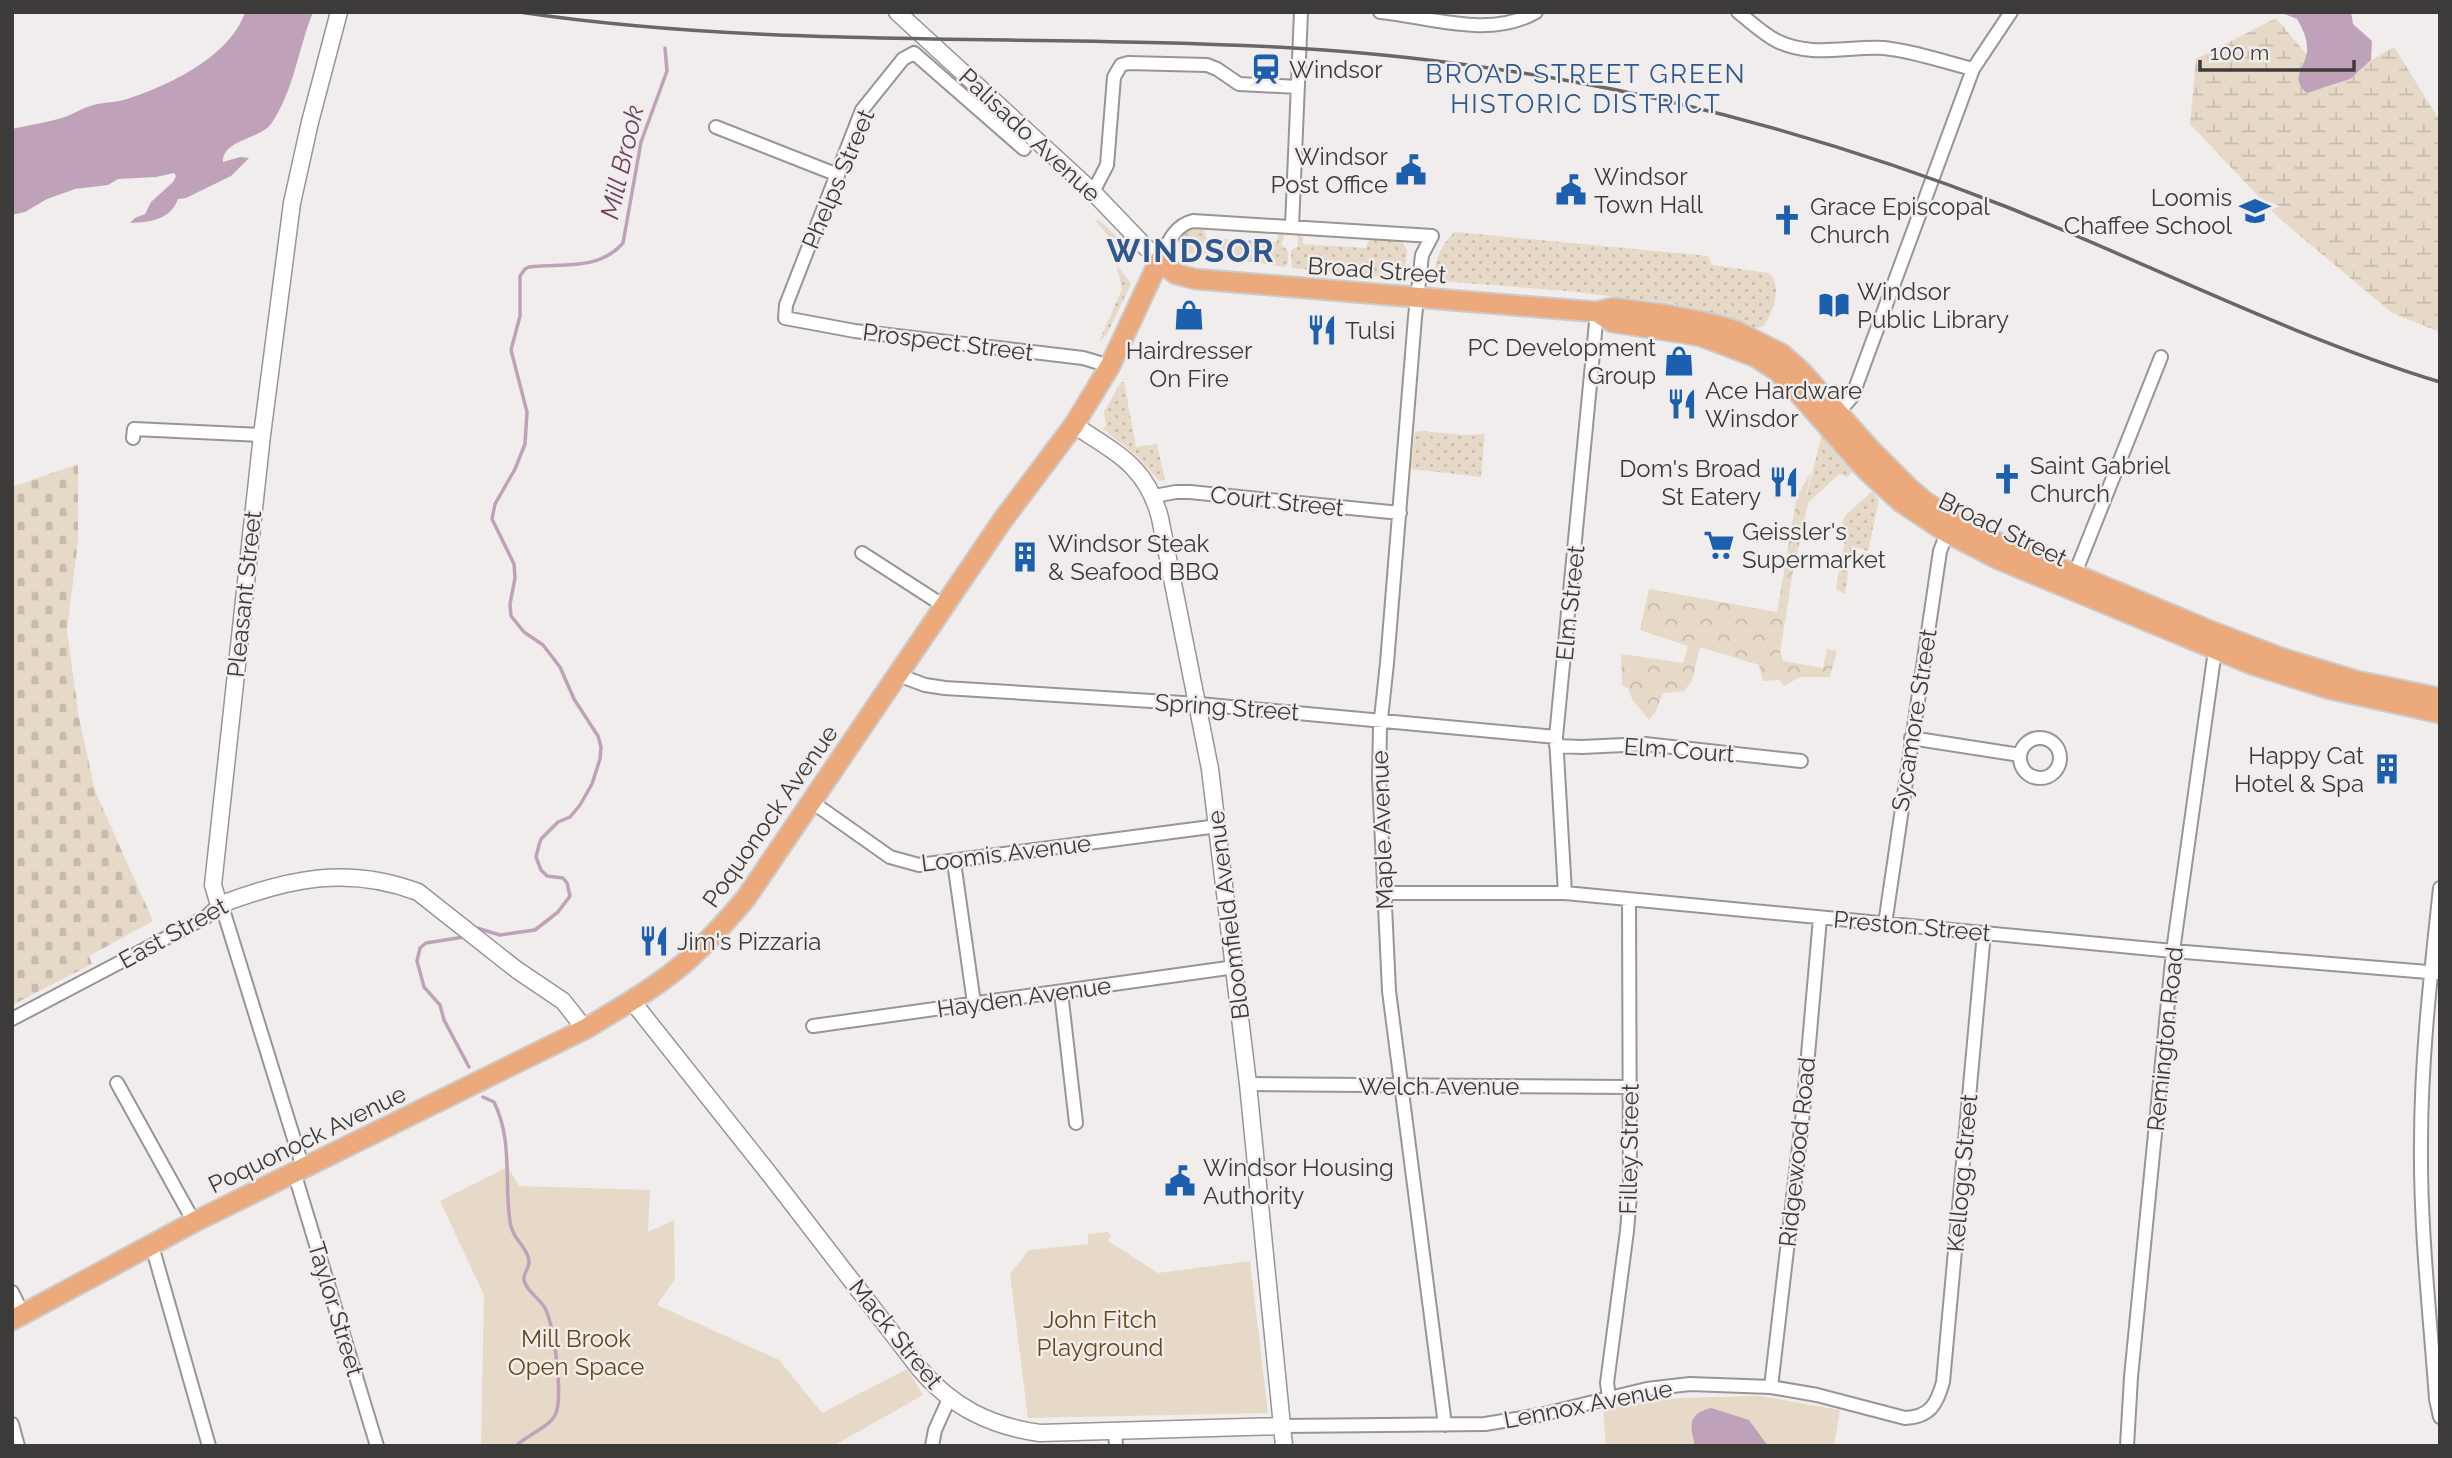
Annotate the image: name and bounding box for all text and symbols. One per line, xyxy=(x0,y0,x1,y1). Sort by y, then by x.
scale bar xyxy=(2200,28,2354,72)
text: 100 m xyxy=(2210,40,2269,65)
station icon: Windsor xyxy=(1249,52,1283,86)
place label: Windsor xyxy=(1289,55,1383,84)
district label: BROAD STREET GREEN HISTORIC DISTRICT xyxy=(1425,59,1747,119)
street label: Palisado Avenue xyxy=(953,62,1107,208)
water label: Mill Brook xyxy=(594,102,650,222)
street label: Phelps Street xyxy=(796,105,880,253)
place label: Windsor Post Office xyxy=(1270,142,1389,199)
public building icon: Windsor Post Office xyxy=(1394,153,1428,187)
place label: Windsor Town Hall xyxy=(1594,162,1704,219)
public building icon: Windsor Town Hall xyxy=(1554,173,1588,207)
place label: Loomis Chaffee School xyxy=(2064,183,2232,240)
place label: Grace Episcopal Church xyxy=(1810,192,1990,249)
school or university icon: Loomis Chaffee School xyxy=(2238,194,2272,228)
church icon: Grace Episcopal Church xyxy=(1770,203,1804,237)
district label: WINDSOR xyxy=(1106,232,1276,269)
street label: Broad Street xyxy=(1307,251,1447,289)
place label: Windsor Public Library xyxy=(1857,277,2009,334)
library icon: Windsor Public Library xyxy=(1817,288,1851,322)
shop icon: Hairdresser On Fire xyxy=(1172,298,1206,332)
restaurant icon: Tulsi xyxy=(1305,313,1339,347)
place label: Tulsi xyxy=(1345,316,1395,345)
street label: Prospect Street xyxy=(861,317,1035,367)
place label: PC Development Group xyxy=(1467,333,1656,390)
place label: Hairdresser On Fire xyxy=(1126,336,1253,393)
shop icon: PC Development Group xyxy=(1662,344,1696,378)
place label: Ace Hardware Winsdor xyxy=(1705,376,1862,433)
restaurant icon: Ace Hardware Winsdor xyxy=(1665,387,1699,421)
place label: Saint Gabriel Church xyxy=(2030,451,2171,508)
place label: Dom's Broad St Eatery xyxy=(1619,454,1761,511)
church icon: Saint Gabriel Church xyxy=(1990,462,2024,496)
restaurant icon: Dom's Broad St Eatery xyxy=(1767,465,1801,499)
street label: Court Street xyxy=(1209,480,1345,522)
street label: Broad Street xyxy=(1934,486,2072,572)
street label: Pleasant Street xyxy=(221,509,267,679)
place label: Geissler's Supermarket xyxy=(1742,517,1886,574)
supermarket icon: Geissler's Supermarket xyxy=(1702,528,1736,562)
place label: Windsor Steak & Seafood BBQ xyxy=(1048,529,1219,586)
building icon: Windsor Steak & Seafood BBQ xyxy=(1008,540,1042,574)
street label: Elm Street xyxy=(1550,544,1590,662)
street label: Sycamore Street xyxy=(1885,627,1943,813)
street label: Spring Street xyxy=(1154,687,1300,727)
street label: Poquonock Avenue xyxy=(696,719,844,913)
street label: Elm Court xyxy=(1623,732,1735,768)
place label: Happy Cat Hotel & Spa xyxy=(2234,741,2364,798)
street label: Maple Avenue xyxy=(1365,750,1399,910)
building icon: Happy Cat Hotel & Spa xyxy=(2370,752,2404,786)
street label: Bloomfield Avenue xyxy=(1201,809,1255,1021)
street label: Loomis Avenue xyxy=(919,828,1093,878)
street label: East Street xyxy=(114,891,232,975)
street label: Preston Street xyxy=(1832,905,1992,947)
restaurant icon: Jim's Pizzaria xyxy=(637,924,671,958)
place label: Jim's Pizzaria xyxy=(677,927,821,956)
street label: Remington Road xyxy=(2141,945,2189,1133)
street label: Hayden Avenue xyxy=(935,970,1113,1024)
street label: Ridgewood Road xyxy=(1773,1056,1821,1248)
street label: Welch Avenue xyxy=(1359,1072,1519,1101)
street label: Poquonock Avenue xyxy=(204,1079,410,1199)
street label: Filley Street xyxy=(1613,1083,1645,1215)
street label: Kellogg Street xyxy=(1941,1093,1983,1253)
place label: Windsor Housing Authority xyxy=(1203,1153,1394,1210)
public building icon: Windsor Housing Authority xyxy=(1163,1164,1197,1198)
street label: Taylor Street xyxy=(302,1238,370,1380)
street label: Mack Street xyxy=(843,1273,949,1395)
park label: John Fitch Playground xyxy=(1036,1305,1164,1362)
park label: Mill Brook Open Space xyxy=(508,1324,644,1381)
street label: Lennox Avenue xyxy=(1501,1373,1675,1435)

